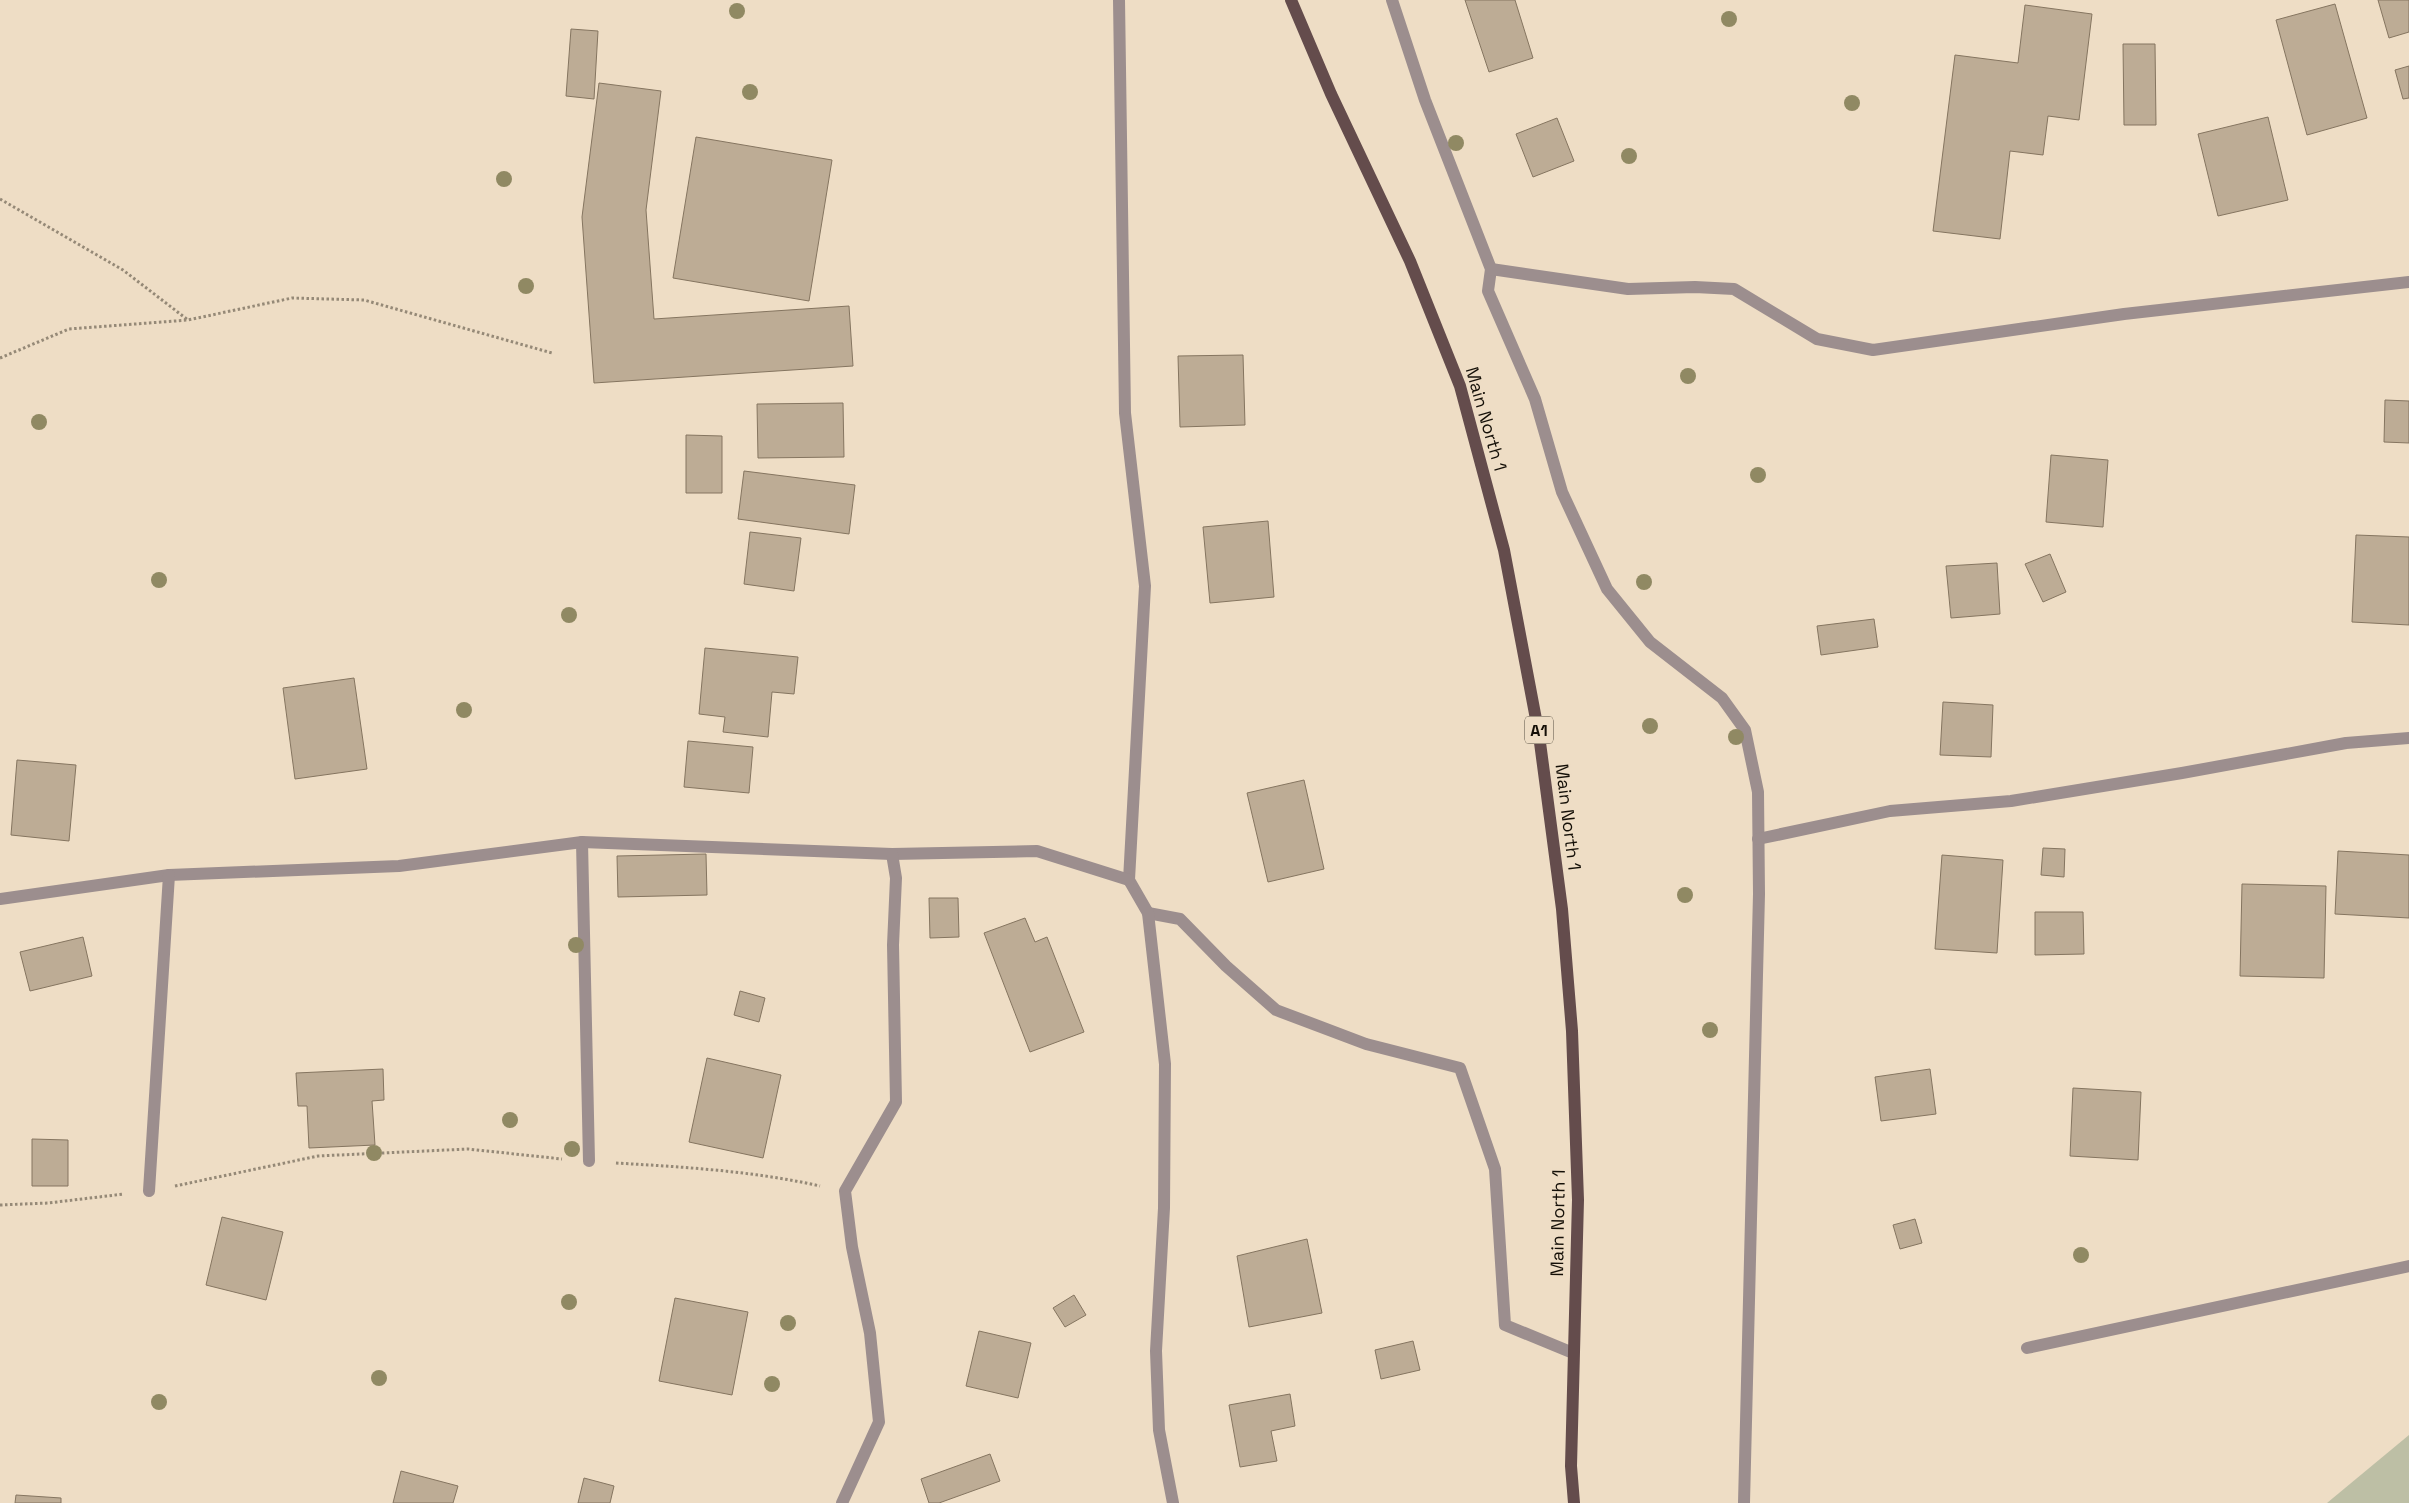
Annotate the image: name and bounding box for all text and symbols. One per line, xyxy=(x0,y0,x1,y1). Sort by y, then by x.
street label: Main North 1 xyxy=(1461,364,1512,474)
road number: A1 xyxy=(1525,716,1553,744)
street label: Main North 1 xyxy=(1551,762,1586,872)
street label: Main North 1 xyxy=(1545,1169,1570,1277)

